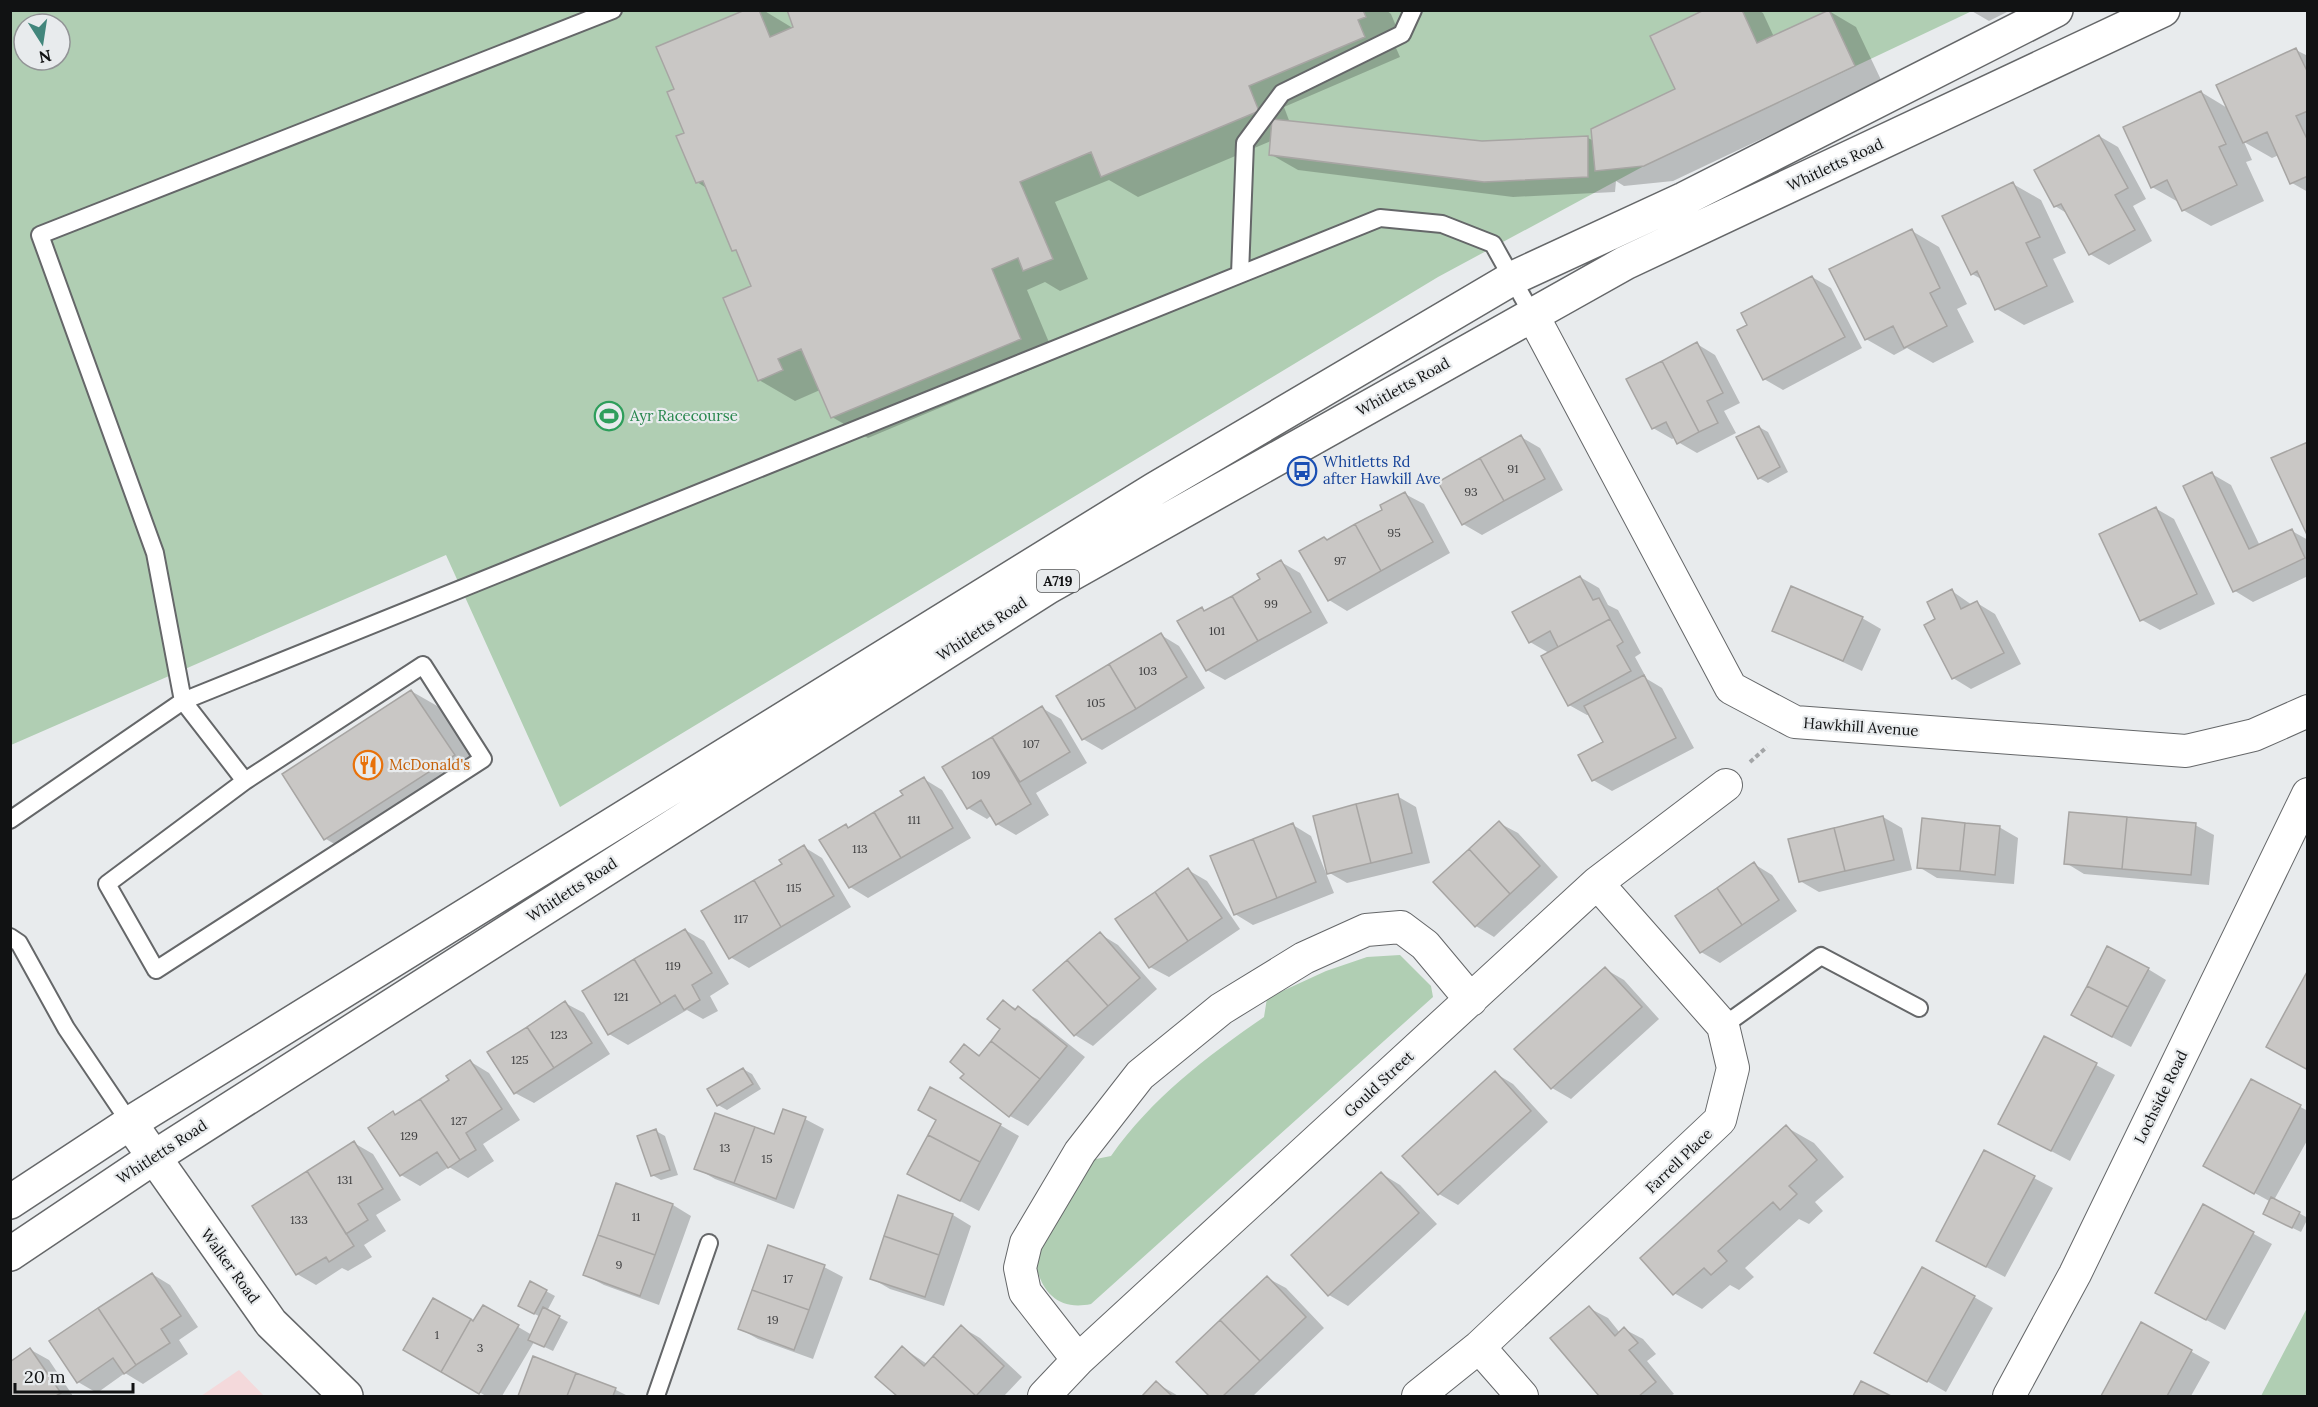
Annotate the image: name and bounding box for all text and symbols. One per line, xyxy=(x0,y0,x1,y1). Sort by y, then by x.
north arrow xyxy=(12,12,72,72)
text: N xyxy=(37,46,53,68)
street label: Whitletts Road xyxy=(1784,134,1886,195)
street label: Whitletts Road xyxy=(1353,353,1453,420)
sports icon: Ayr Racecourse xyxy=(593,400,625,432)
place label: Ayr Racecourse xyxy=(629,406,738,425)
place label: Whitletts Rd after Hawkill Ave xyxy=(1323,452,1441,488)
bus stop icon: Whitletts Rd after Hawkill Ave xyxy=(1286,455,1318,487)
house number: 91 xyxy=(1507,461,1519,476)
house number: 93 xyxy=(1464,484,1478,499)
house number: 95 xyxy=(1387,525,1401,540)
house number: 97 xyxy=(1334,553,1347,568)
road number: A719 xyxy=(1037,570,1079,592)
street label: Whitletts Road xyxy=(933,592,1031,665)
house number: 99 xyxy=(1264,596,1278,611)
house number: 101 xyxy=(1209,623,1225,638)
house number: 103 xyxy=(1139,663,1158,678)
house number: 105 xyxy=(1087,695,1105,710)
street label: Hawkhill Avenue xyxy=(1803,713,1919,740)
house number: 107 xyxy=(1022,736,1040,751)
restaurant icon: McDonald's xyxy=(352,749,384,781)
place label: McDonald's xyxy=(389,755,470,774)
house number: 109 xyxy=(972,767,990,782)
house number: 111 xyxy=(907,812,921,827)
house number: 113 xyxy=(852,841,868,856)
street label: Whitletts Road xyxy=(523,853,621,926)
house number: 115 xyxy=(786,880,802,895)
house number: 117 xyxy=(734,911,749,926)
house number: 119 xyxy=(665,958,681,973)
house number: 121 xyxy=(613,989,629,1004)
house number: 123 xyxy=(550,1027,568,1042)
street label: Gould Street xyxy=(1340,1046,1418,1121)
street label: Lochside Road xyxy=(2130,1047,2191,1147)
house number: 125 xyxy=(511,1052,529,1067)
house number: 127 xyxy=(451,1113,468,1128)
street label: Whitletts Road xyxy=(113,1115,211,1188)
street label: Farrell Place xyxy=(1641,1124,1716,1197)
house number: 129 xyxy=(400,1128,418,1143)
house number: 13 xyxy=(719,1140,731,1155)
house number: 15 xyxy=(762,1151,772,1166)
house number: 131 xyxy=(337,1172,353,1187)
house number: 11 xyxy=(632,1209,640,1224)
house number: 133 xyxy=(290,1212,308,1227)
street label: Walker Road xyxy=(197,1225,264,1307)
house number: 9 xyxy=(616,1257,623,1272)
house number: 17 xyxy=(783,1271,793,1286)
house number: 19 xyxy=(767,1312,779,1327)
house number: 1 xyxy=(435,1327,439,1342)
house number: 3 xyxy=(477,1340,484,1355)
scale bar xyxy=(15,1356,134,1394)
text: 20 m xyxy=(24,1365,66,1388)

